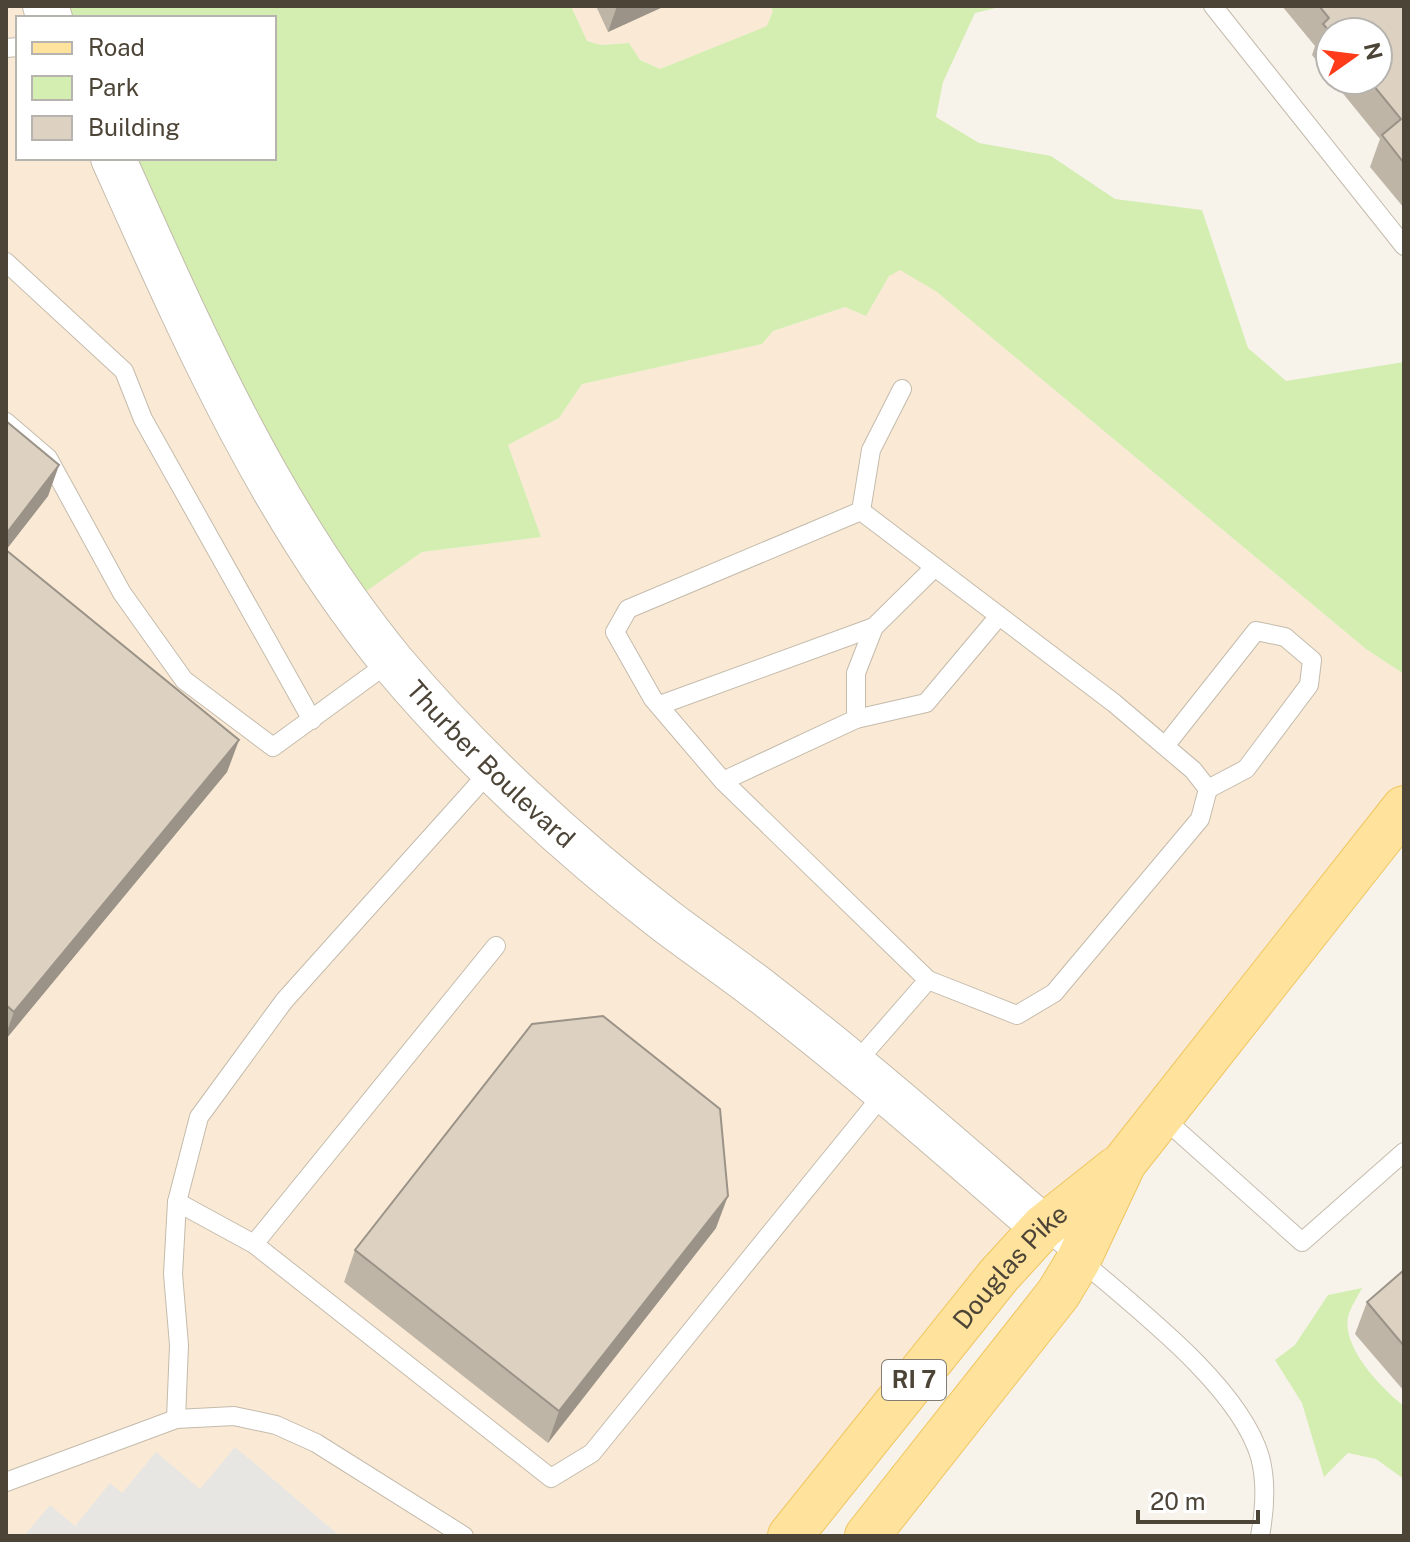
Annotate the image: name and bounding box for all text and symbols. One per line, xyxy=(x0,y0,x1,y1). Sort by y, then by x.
legend xyxy=(16,16,276,160)
north arrow xyxy=(1314,16,1394,96)
text: Road xyxy=(88,33,145,61)
text: N xyxy=(1359,40,1388,63)
text: Park xyxy=(88,73,139,101)
text: Building xyxy=(88,113,180,141)
street label: Thurber Boulevard xyxy=(400,674,581,854)
street label: Douglas Pike xyxy=(946,1198,1074,1335)
road number: RI 7 xyxy=(882,1360,946,1400)
scale bar xyxy=(1138,1474,1258,1524)
text: 20 m xyxy=(1150,1487,1206,1515)

